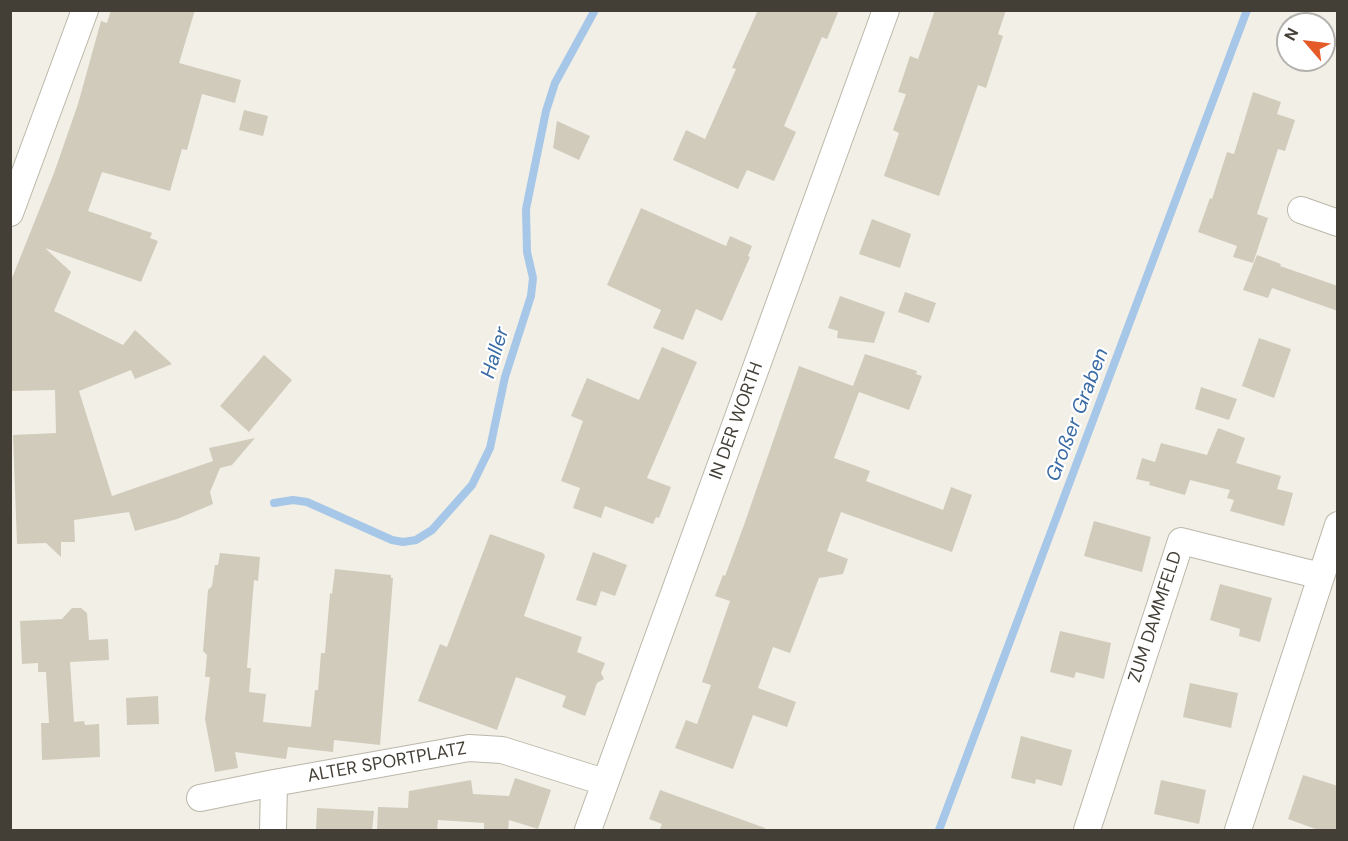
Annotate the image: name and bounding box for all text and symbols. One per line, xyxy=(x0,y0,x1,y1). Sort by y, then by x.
north arrow xyxy=(1276,12,1336,72)
text: N xyxy=(1279,24,1303,44)
water label: Haller xyxy=(477,324,515,382)
water label: Großer Graben xyxy=(1042,345,1114,485)
street label: IN DER WORTH xyxy=(706,359,768,483)
street label: ZUM DAMMFELD xyxy=(1125,549,1187,685)
street label: ALTER SPORTPLATZ xyxy=(306,738,468,788)

